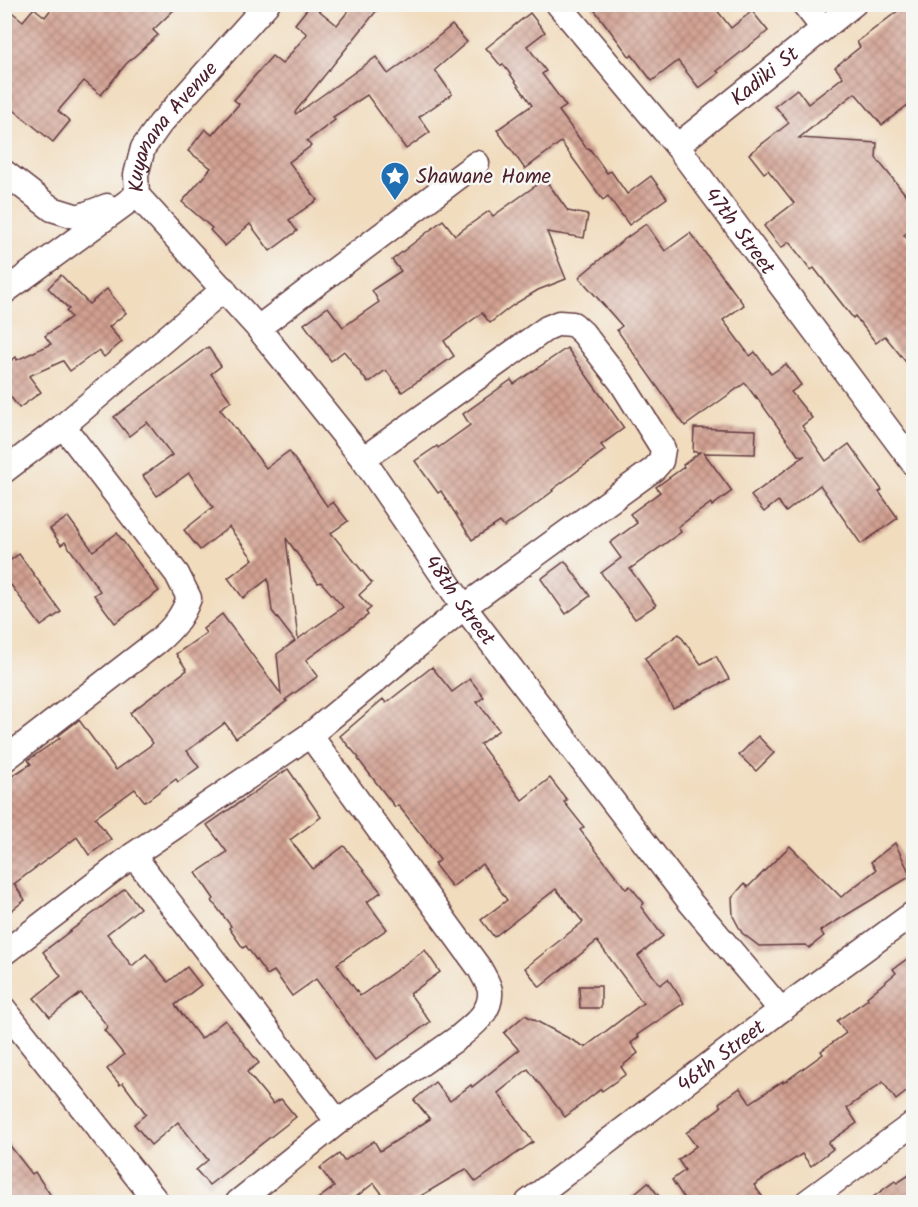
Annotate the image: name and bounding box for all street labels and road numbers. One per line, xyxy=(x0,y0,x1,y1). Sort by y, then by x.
street label: Kadiki St xyxy=(724,39,808,115)
street label: Kuyanana Avenue xyxy=(120,54,227,193)
street label: 47th Street xyxy=(695,181,783,283)
street label: 48th Street xyxy=(415,549,504,654)
street label: 46th Street xyxy=(670,1012,774,1102)

